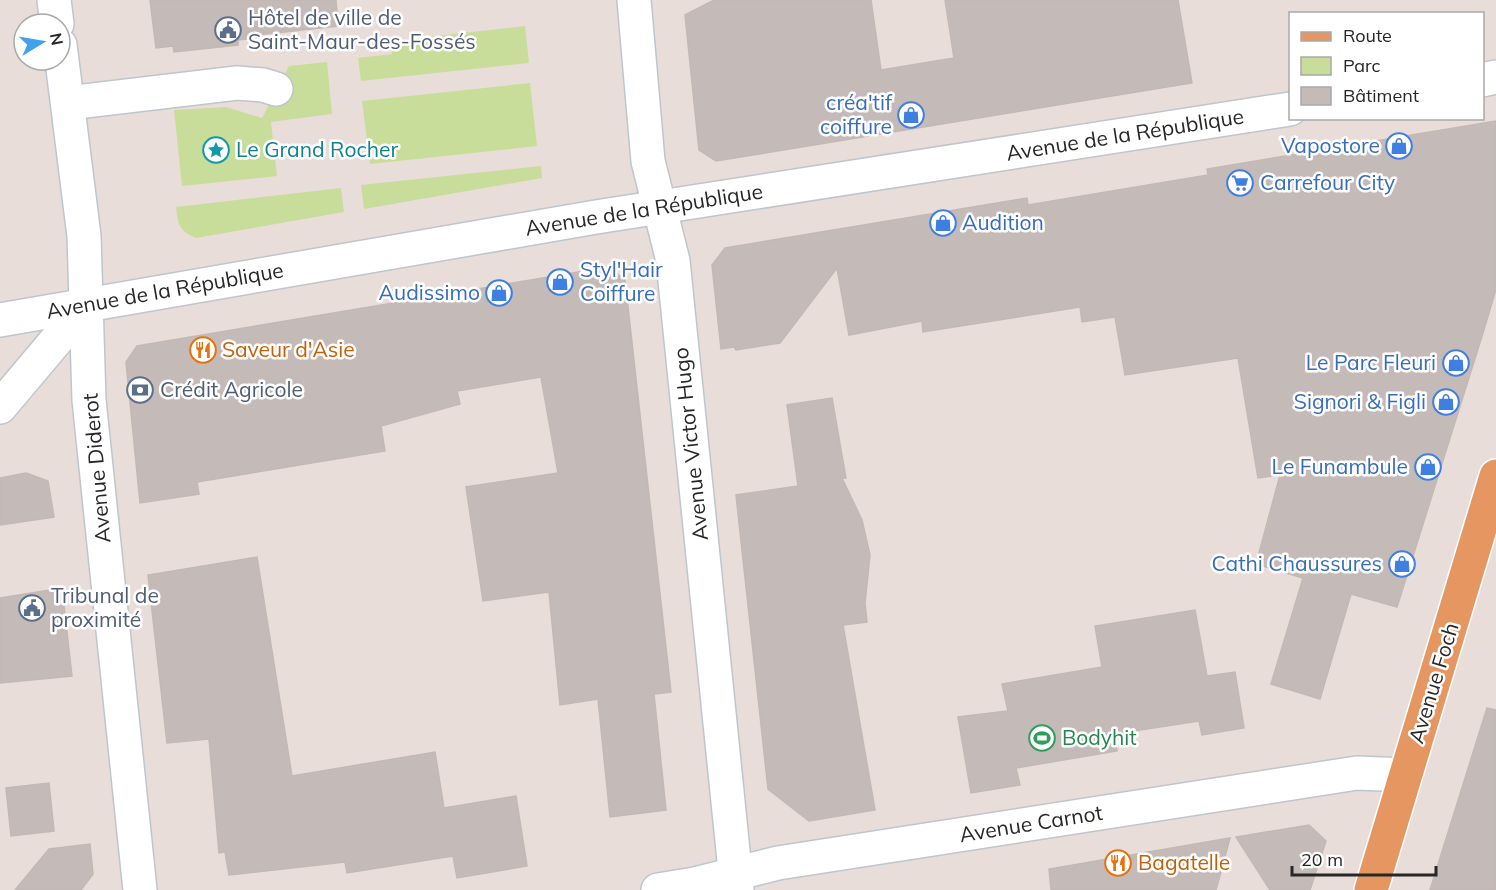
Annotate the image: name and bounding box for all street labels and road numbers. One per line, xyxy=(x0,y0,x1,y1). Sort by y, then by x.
street label: Avenue de la République xyxy=(1004,102,1246,166)
street label: Avenue de la République xyxy=(523,177,765,241)
street label: Avenue de la République xyxy=(44,256,285,324)
street label: Avenue Victor Hugo xyxy=(667,346,713,542)
street label: Avenue Diderot xyxy=(77,392,115,544)
street label: Avenue Foch xyxy=(1402,619,1464,746)
street label: Avenue Carnot xyxy=(957,799,1104,847)

